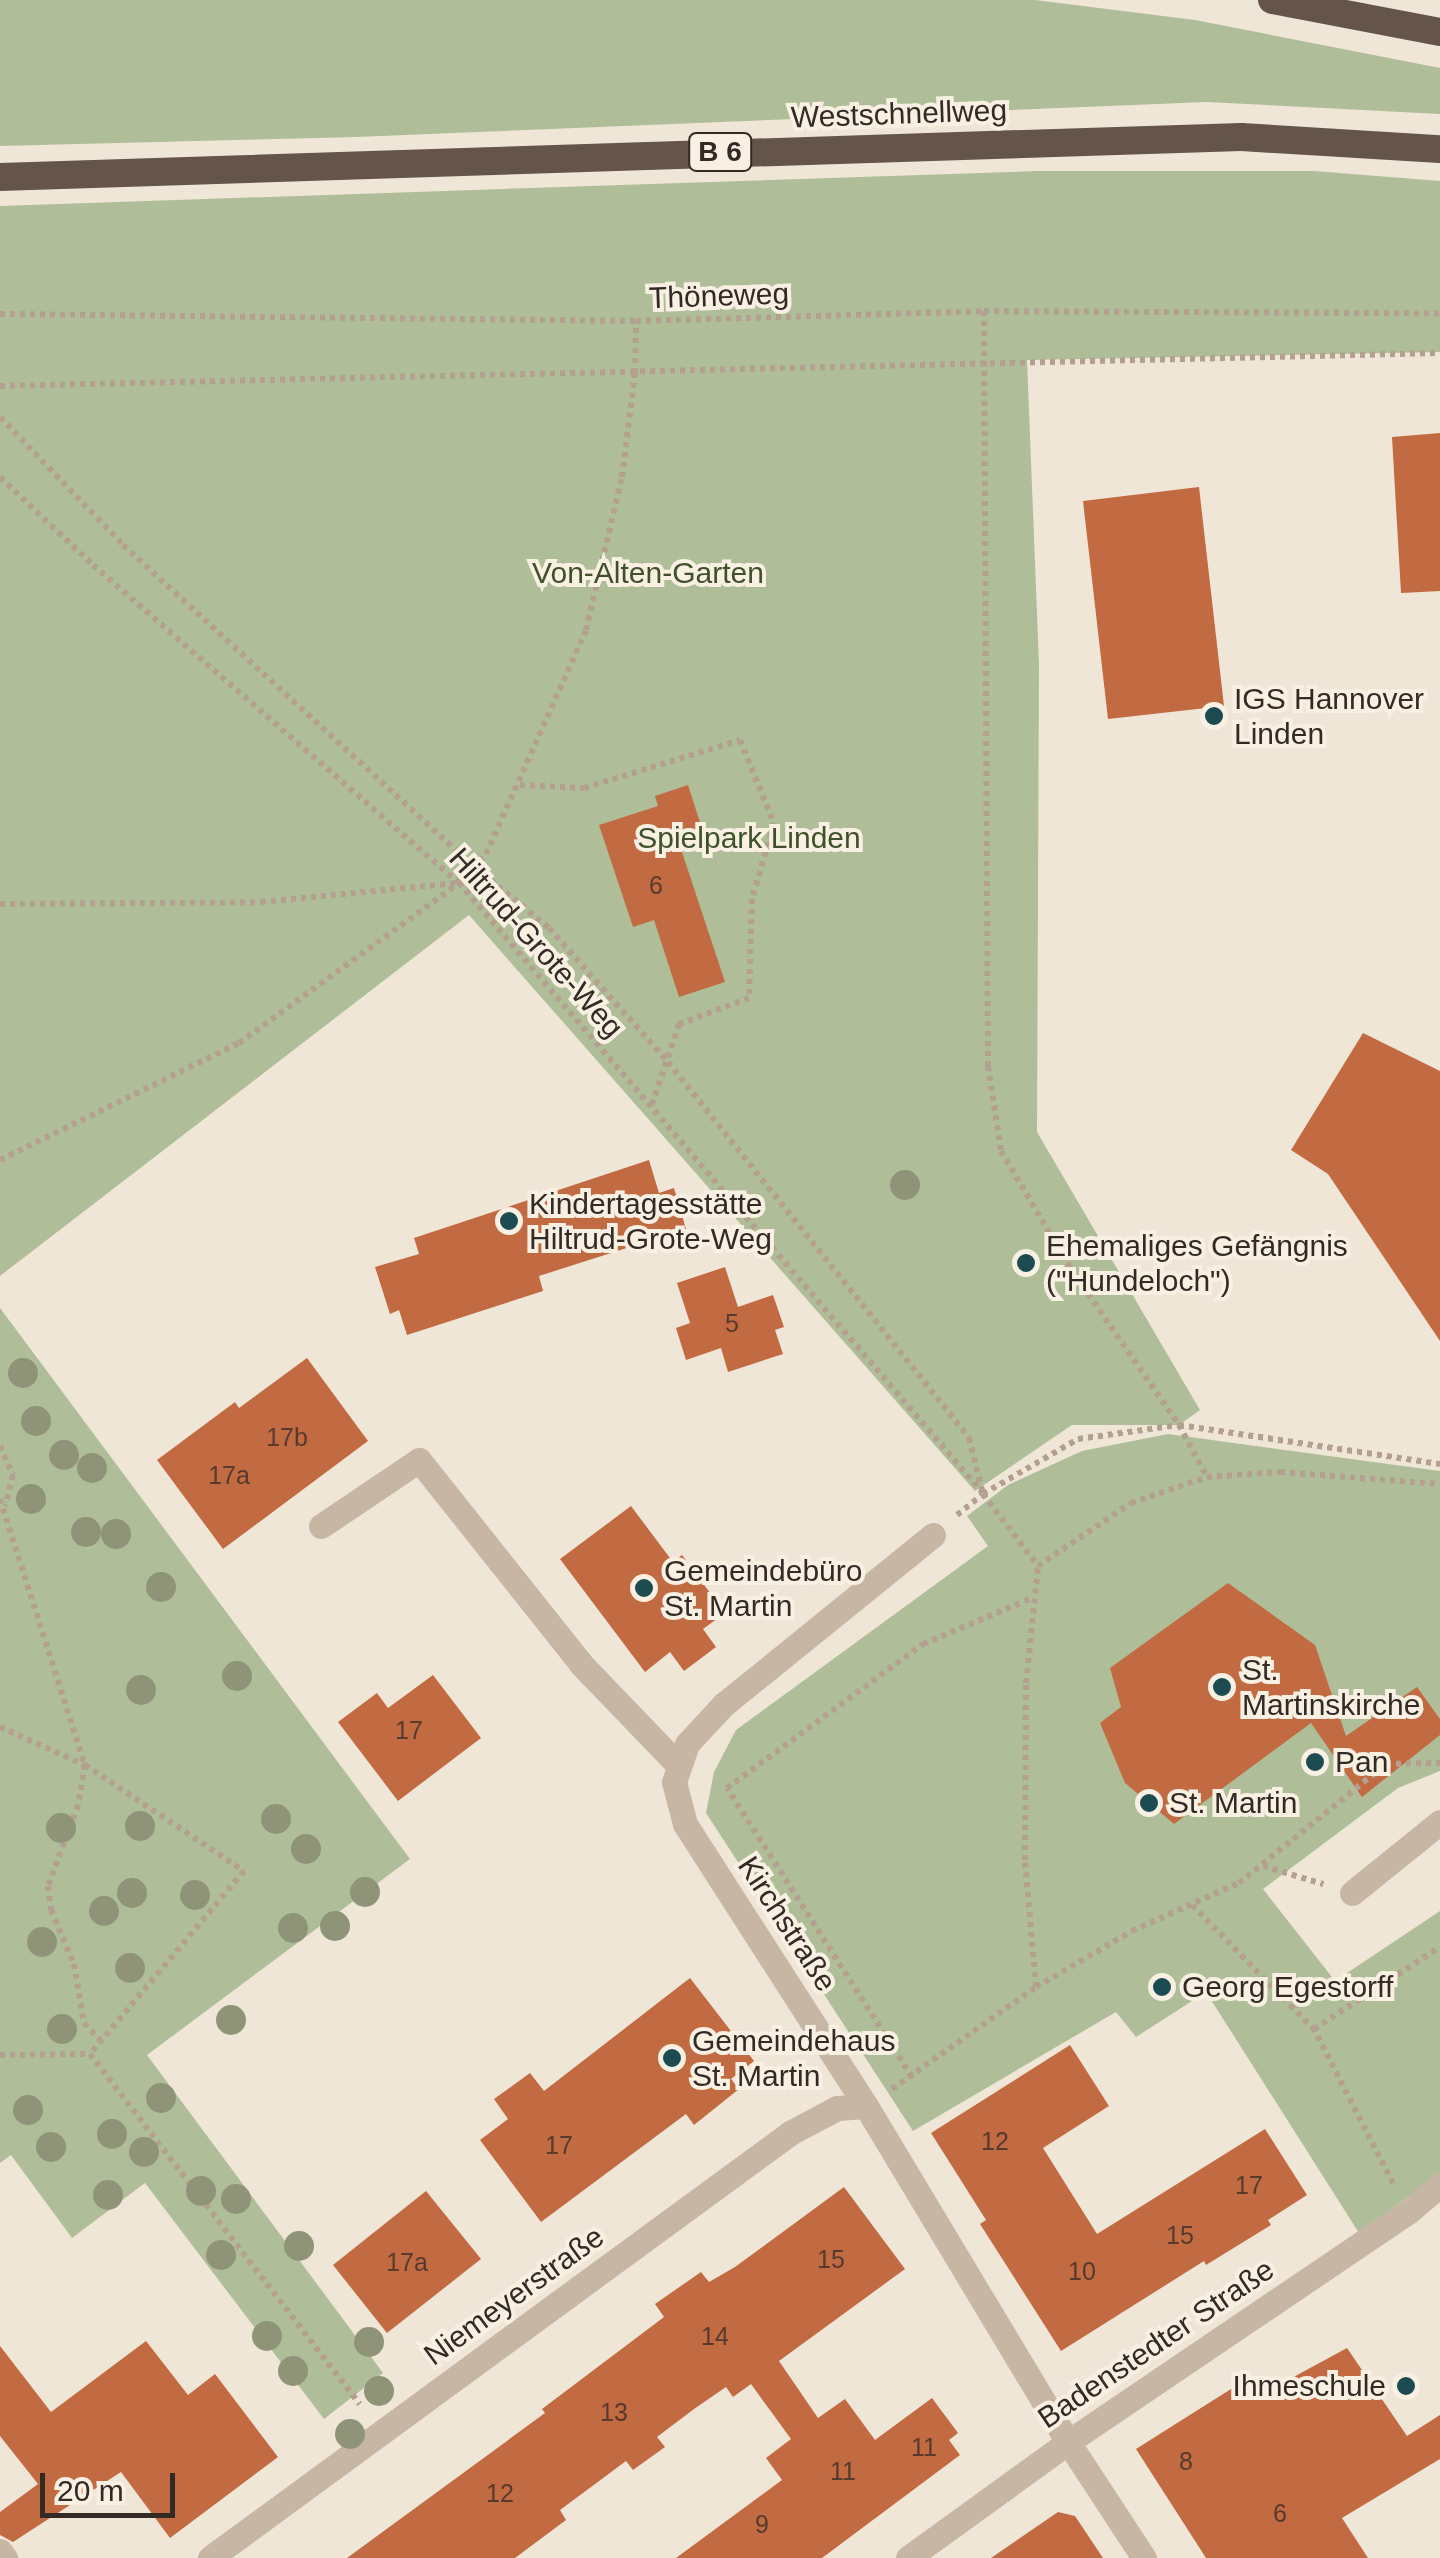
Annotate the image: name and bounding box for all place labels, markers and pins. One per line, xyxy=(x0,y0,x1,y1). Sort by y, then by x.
place label: IGS Hannover Linden xyxy=(1234,681,1424,752)
marker: IGS Hannover Linden xyxy=(1203,705,1225,727)
place label: Kindertagesstätte Hiltrud-Grote-Weg xyxy=(529,1186,772,1256)
marker: Kindertagesstätte Hiltrud-Grote-Weg xyxy=(498,1210,520,1232)
place label: Ehemaliges Gefängnis ("Hundeloch") xyxy=(1046,1228,1348,1298)
marker: Ehemaliges Gefängnis ("Hundeloch") xyxy=(1015,1252,1037,1274)
place label: Gemeindebüro St. Martin xyxy=(664,1553,862,1624)
marker: Gemeindebüro St. Martin xyxy=(633,1577,655,1599)
place label: St. Martinskirche xyxy=(1242,1652,1420,1722)
marker: St. Martinskirche xyxy=(1211,1676,1233,1698)
place label: Pan xyxy=(1335,1744,1388,1780)
marker: Pan xyxy=(1304,1751,1326,1773)
place label: St. Martin xyxy=(1169,1785,1297,1821)
marker: St. Martin xyxy=(1138,1792,1160,1814)
place label: Georg Egestorff xyxy=(1182,1969,1393,2005)
marker: Georg Egestorff xyxy=(1151,1976,1173,1998)
place label: Gemeindehaus St. Martin xyxy=(692,2023,895,2094)
marker: Gemeindehaus St. Martin xyxy=(661,2047,683,2069)
place label: Ihmeschule xyxy=(1233,2368,1386,2404)
marker: Ihmeschule xyxy=(1395,2375,1417,2397)

